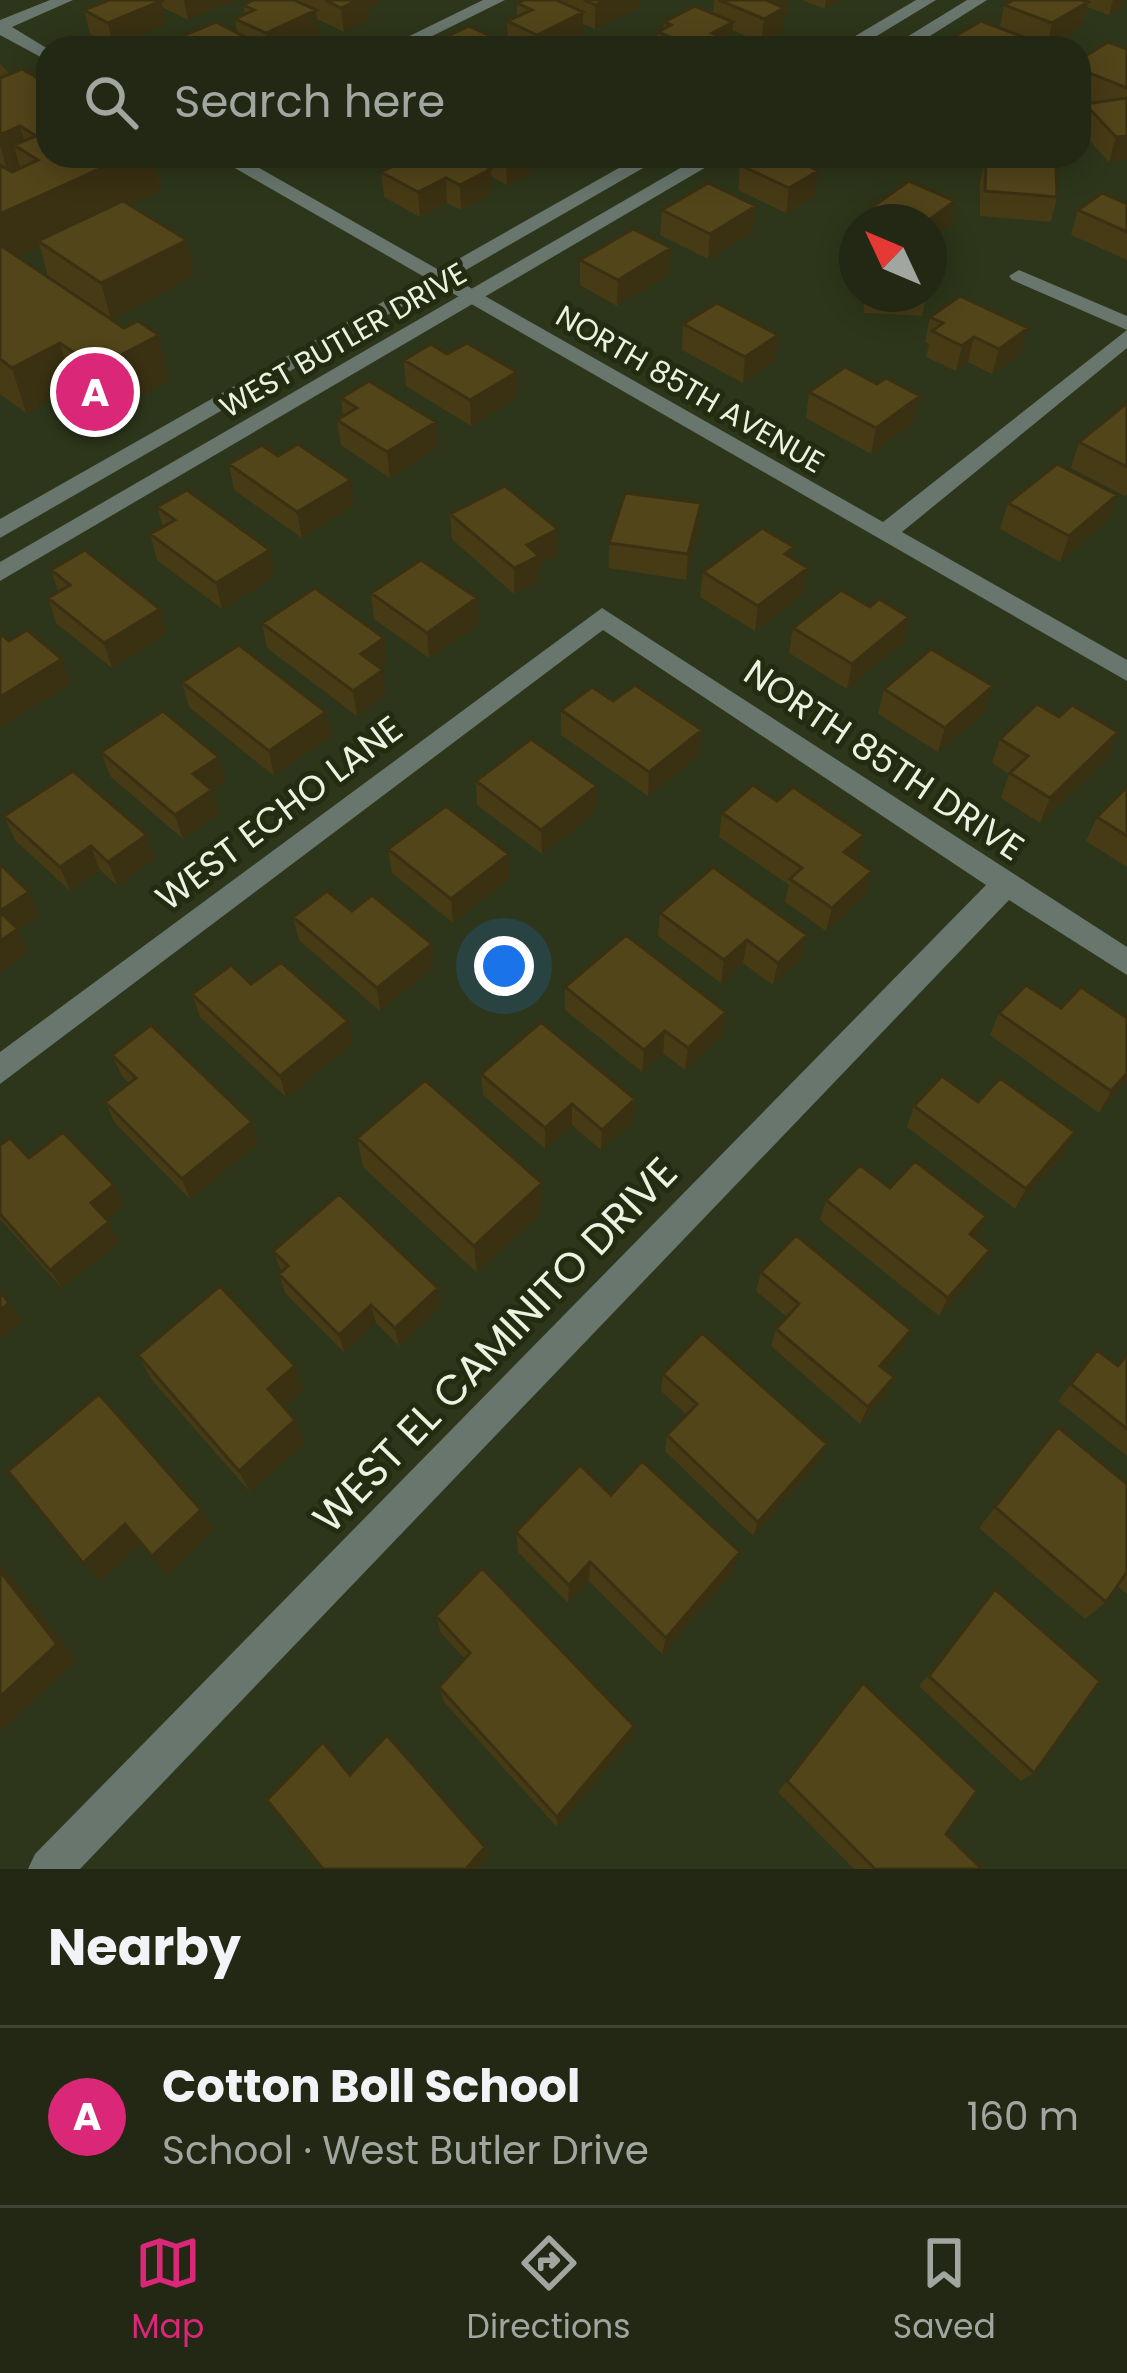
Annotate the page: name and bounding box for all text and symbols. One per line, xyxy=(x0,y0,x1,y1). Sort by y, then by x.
search box xyxy=(36,36,1091,168)
icon: search xyxy=(78,69,144,135)
text: Search here xyxy=(174,70,445,133)
north arrow xyxy=(839,204,947,312)
street label: WEST BUTLER DRIVE xyxy=(212,252,474,428)
street label: NORTH 85TH AVENUE xyxy=(548,295,832,483)
pin: A xyxy=(56,347,134,437)
street label: NORTH 85TH DRIVE xyxy=(734,647,1034,873)
street label: WEST ECHO LANE xyxy=(145,703,413,923)
your location xyxy=(474,936,534,996)
street label: WEST EL CAMINITO DRIVE xyxy=(300,1144,690,1546)
text: Nearby xyxy=(48,1911,241,1983)
text: Cotton Boll School xyxy=(162,2055,580,2118)
text: A xyxy=(73,2089,101,2144)
text: 160 m xyxy=(967,2089,1079,2144)
text: School · West Butler Drive xyxy=(162,2123,649,2178)
tab: Map xyxy=(131,2230,204,2352)
tab: Directions xyxy=(467,2230,630,2352)
tab: Saved xyxy=(893,2230,996,2352)

